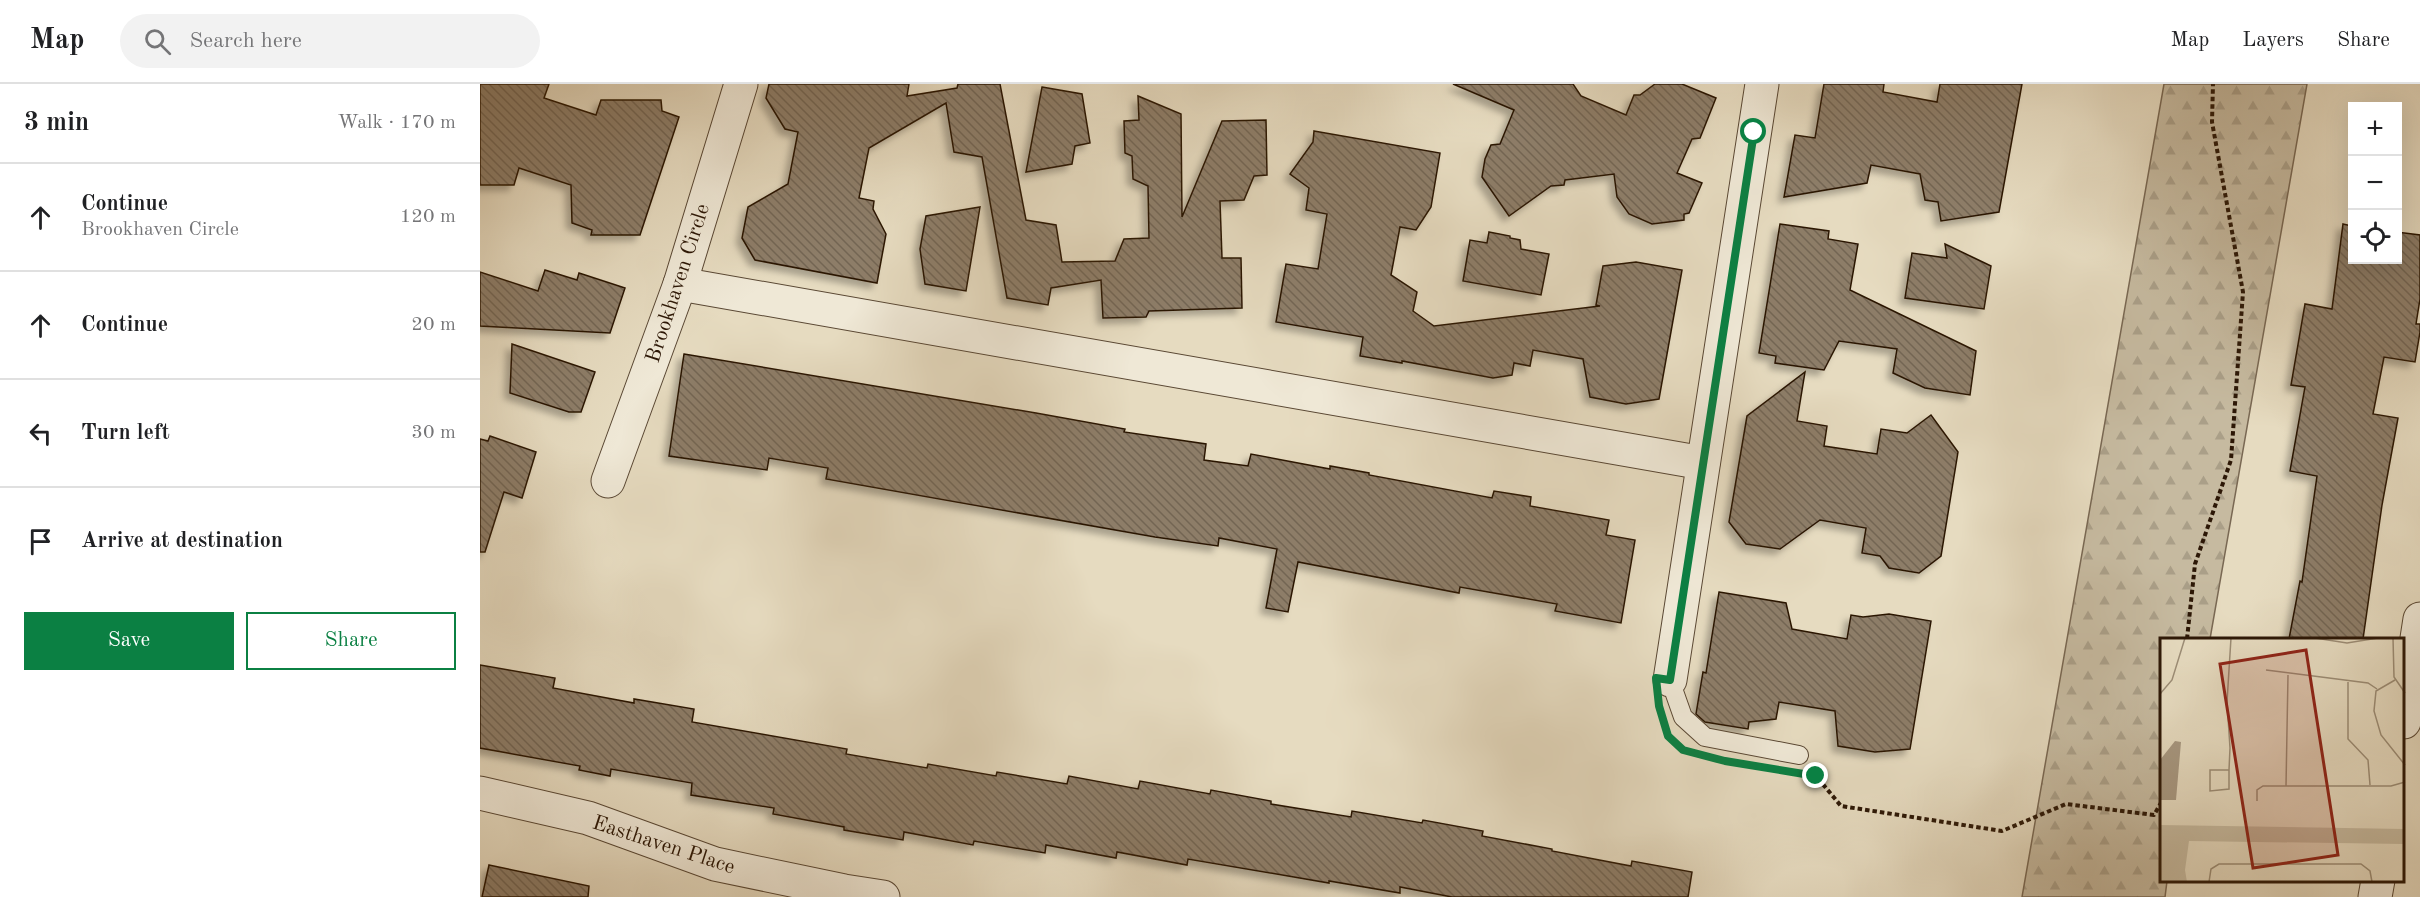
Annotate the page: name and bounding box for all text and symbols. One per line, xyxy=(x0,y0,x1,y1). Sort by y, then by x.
search box xyxy=(120,14,540,68)
icon: search xyxy=(141,25,174,58)
text: Map xyxy=(30,27,84,55)
text: Search here xyxy=(189,30,302,52)
text: Map xyxy=(2170,30,2209,51)
text: Layers xyxy=(2242,30,2304,51)
text: Share xyxy=(2337,30,2390,51)
map controls xyxy=(2348,102,2402,264)
button: + xyxy=(2348,102,2402,156)
text: 3 min xyxy=(24,110,89,136)
text: Walk · 170 m xyxy=(337,113,456,133)
route start xyxy=(1740,118,1766,144)
button: − xyxy=(2348,156,2402,210)
text: Continue xyxy=(81,193,168,215)
icon: ahead xyxy=(24,201,57,234)
street label: Brookhaven Circle xyxy=(643,201,714,366)
text: 120 m xyxy=(400,207,456,227)
button: locate xyxy=(2348,210,2402,264)
text: Brookhaven Circle xyxy=(81,220,239,240)
icon: ahead xyxy=(24,309,57,342)
text: Continue xyxy=(81,314,168,336)
text: 20 m xyxy=(411,315,456,335)
icon: left xyxy=(24,417,57,450)
text: Turn left xyxy=(81,422,170,444)
text: 30 m xyxy=(411,423,456,443)
icon: arrive xyxy=(24,525,57,558)
text: Arrive at destination xyxy=(81,530,283,552)
button: Save xyxy=(24,612,234,670)
button: Share xyxy=(246,612,456,670)
inset map xyxy=(2160,638,2405,882)
route end xyxy=(1802,762,1828,788)
street label: Easthaven Place xyxy=(590,812,737,878)

